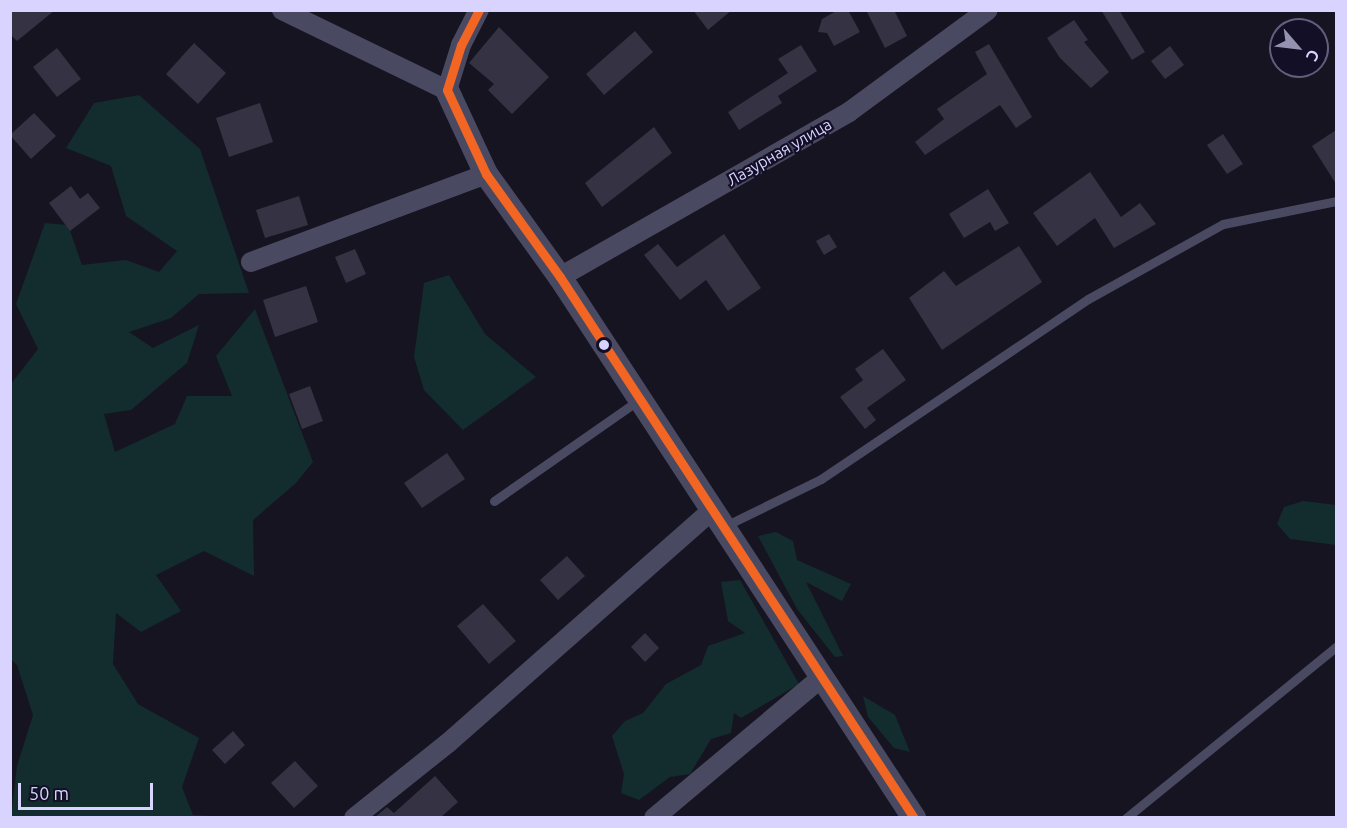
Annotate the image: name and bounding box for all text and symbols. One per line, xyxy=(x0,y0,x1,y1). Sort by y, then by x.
north arrow xyxy=(1269,18,1329,78)
text: С xyxy=(1303,47,1323,64)
street label: Лазурная улица xyxy=(723,114,835,190)
unlabelled marker xyxy=(598,339,610,351)
scale bar xyxy=(21,771,156,809)
text: 50 m xyxy=(29,783,69,803)

